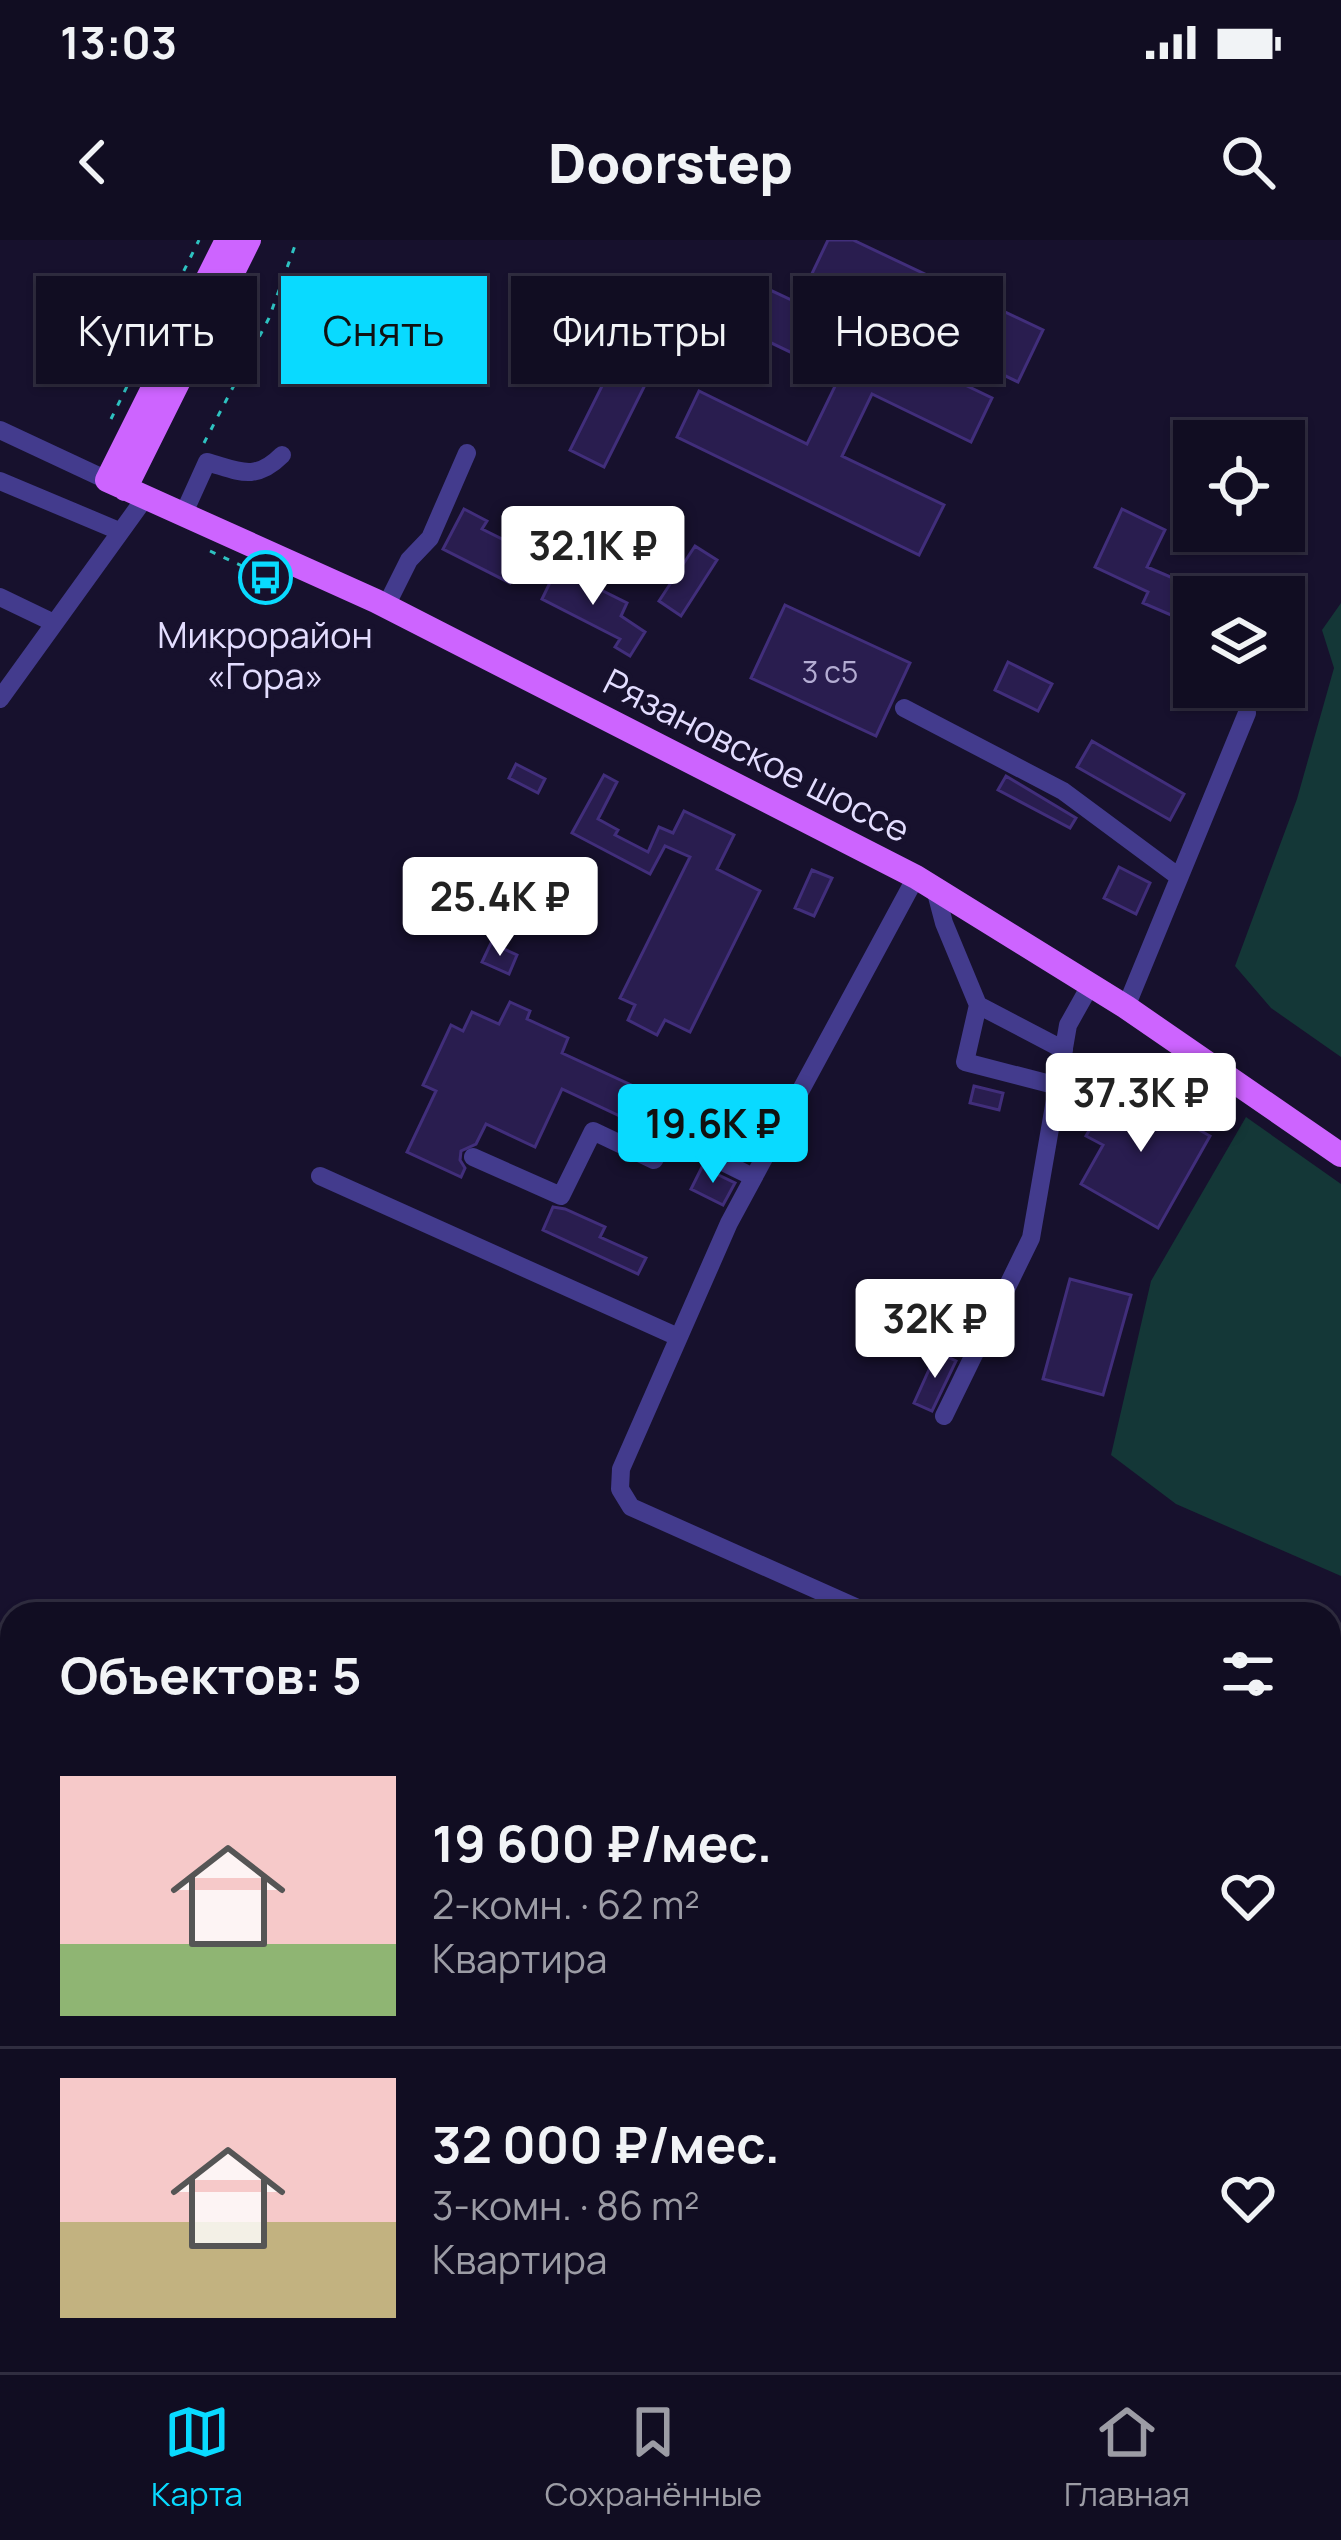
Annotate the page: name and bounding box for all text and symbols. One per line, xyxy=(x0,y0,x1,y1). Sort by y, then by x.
text: 13:03 xyxy=(60,11,177,73)
text: Doorstep xyxy=(548,125,793,199)
icon: back xyxy=(60,129,126,195)
icon: search xyxy=(1215,129,1281,195)
chip: Купить xyxy=(36,276,257,384)
chip: Снять xyxy=(281,276,487,384)
chip: Фильтры xyxy=(511,276,769,384)
chip: Новое xyxy=(793,276,1003,384)
map controls xyxy=(1173,420,1305,708)
button: locate xyxy=(1173,420,1305,552)
pin: 32.1K ₽ xyxy=(482,506,704,608)
text: 32.1K ₽ xyxy=(528,518,658,572)
bus stop icon: Микрорайон «Гора» xyxy=(237,550,293,606)
button: layers xyxy=(1173,576,1305,708)
place label: Микрорайон «Гора» xyxy=(157,610,373,700)
house number: 3 с5 xyxy=(802,651,858,692)
street label: Рязановское шоссе xyxy=(595,657,919,853)
pin: 25.4K ₽ xyxy=(389,857,611,959)
text: 25.4K ₽ xyxy=(430,869,570,923)
pin: 37.3K ₽ xyxy=(1030,1053,1252,1155)
text: 37.3K ₽ xyxy=(1073,1065,1209,1119)
pin: 19.6K ₽ xyxy=(602,1084,824,1186)
text: 19.6K ₽ xyxy=(645,1096,781,1150)
pin: 32K ₽ xyxy=(851,1279,1019,1381)
text: 32K ₽ xyxy=(883,1291,987,1345)
text: Объектов: 5 xyxy=(60,1640,362,1709)
icon: filters xyxy=(1215,1641,1281,1707)
text: 19 600 ₽/мес. xyxy=(432,1808,772,1877)
icon: home xyxy=(156,1824,300,1968)
icon: heart xyxy=(1215,1863,1281,1929)
text: 2-комн. · 62 m² xyxy=(432,1877,700,1931)
text: Квартира xyxy=(432,1931,607,1985)
text: 32 000 ₽/мес. xyxy=(432,2109,780,2178)
icon: home xyxy=(156,2126,300,2270)
icon: heart xyxy=(1215,2165,1281,2231)
text: 3-комн. · 86 m² xyxy=(432,2178,700,2232)
text: Квартира xyxy=(432,2232,607,2286)
tab: Карта xyxy=(151,2399,243,2516)
tab: Сохранённые xyxy=(545,2399,762,2516)
tab: Главная xyxy=(1064,2399,1190,2516)

